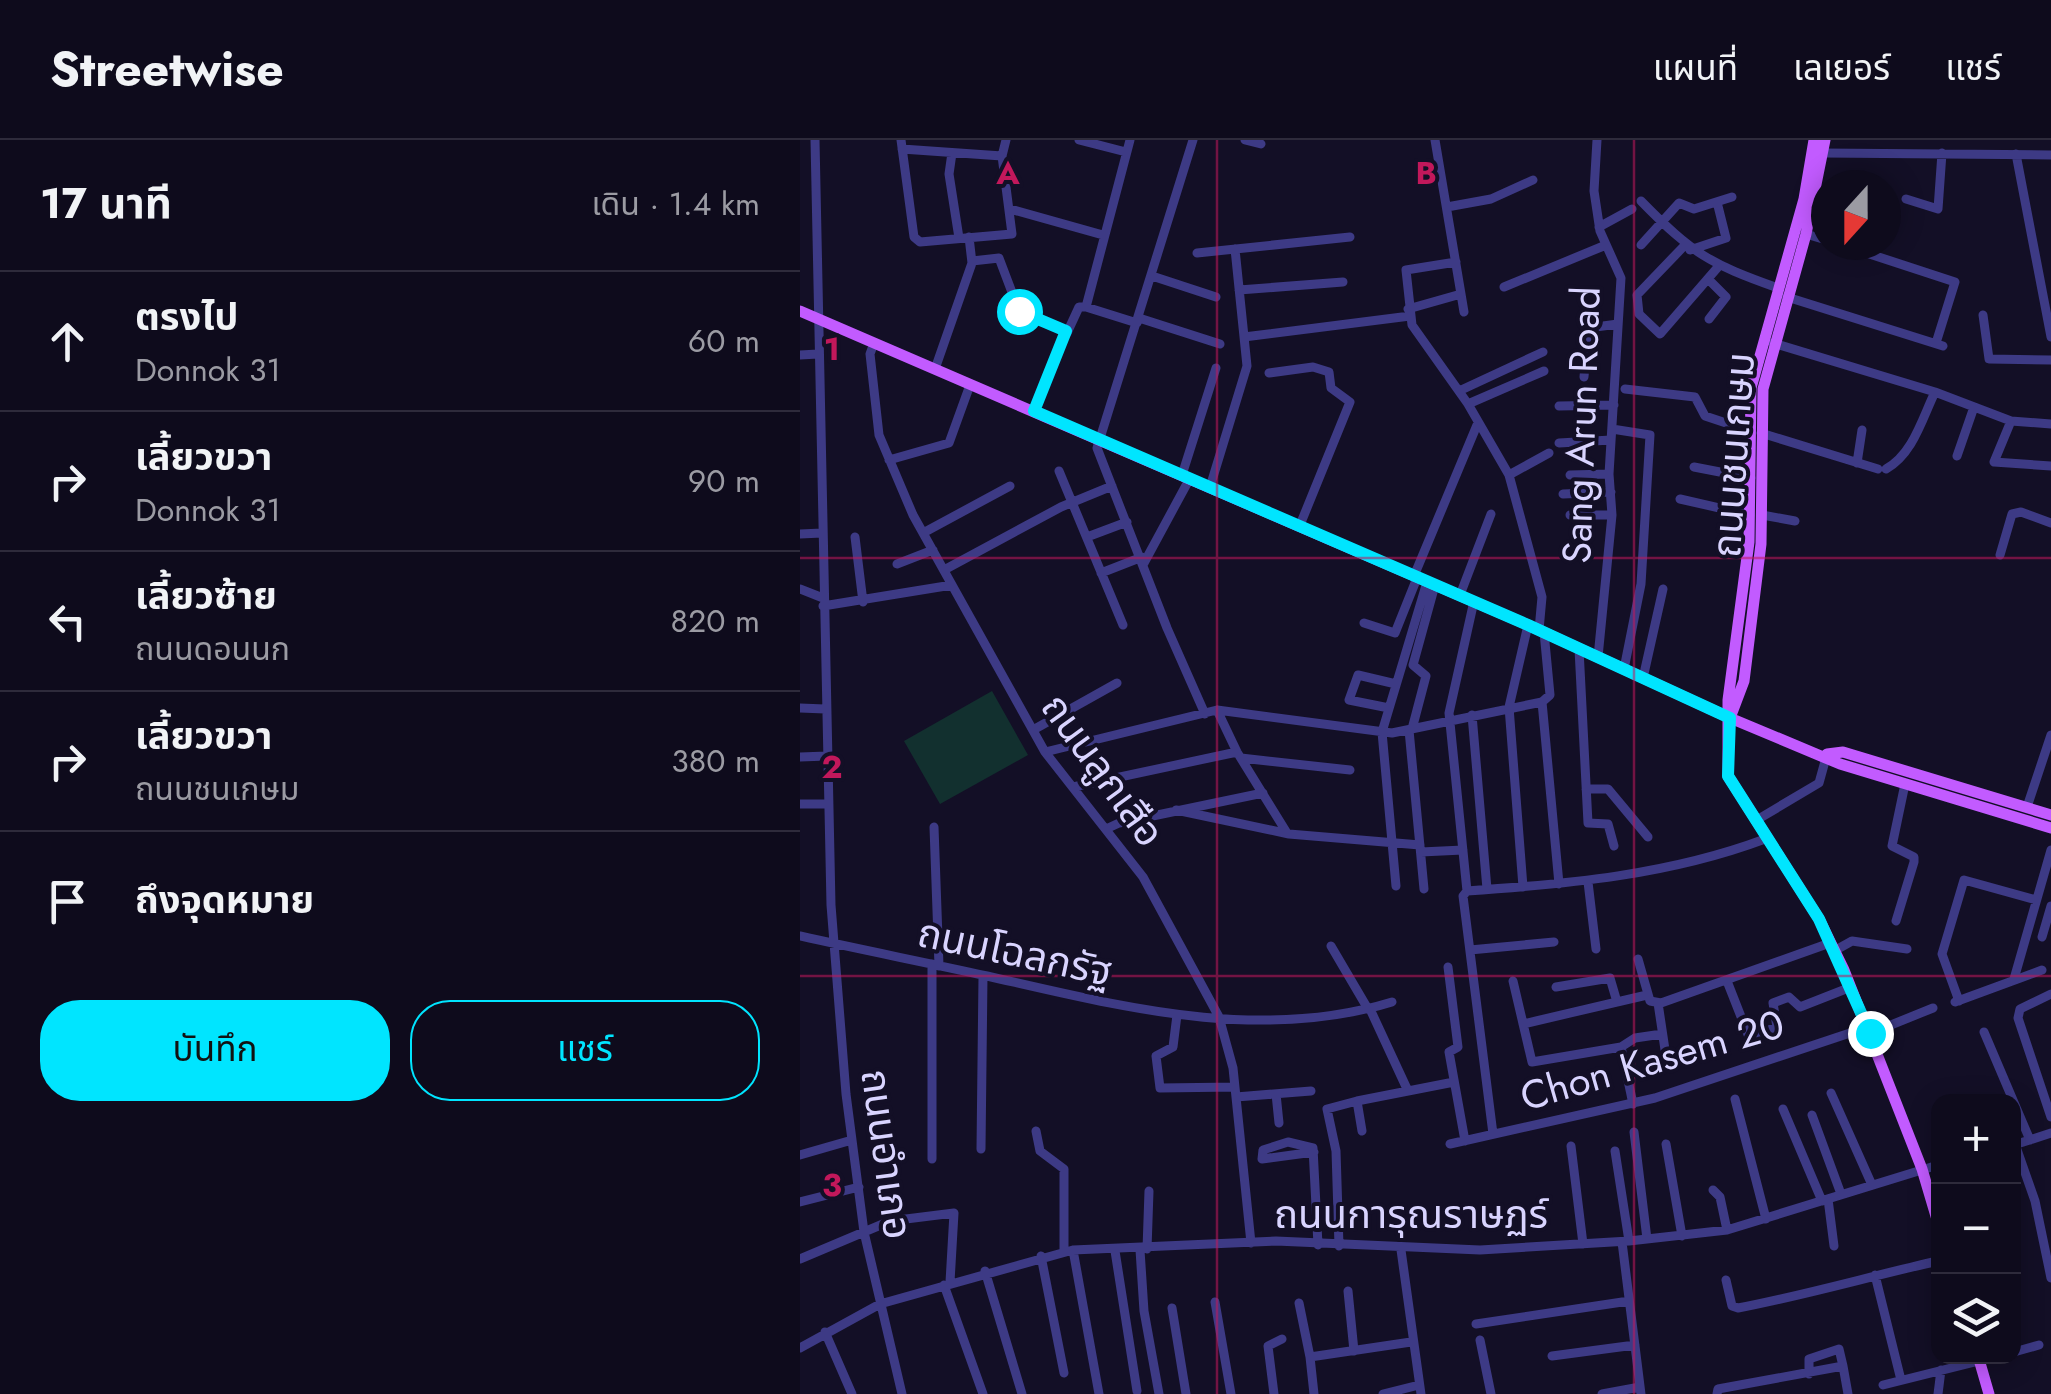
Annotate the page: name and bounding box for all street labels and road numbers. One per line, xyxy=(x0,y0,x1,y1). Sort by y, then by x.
street label: Sang Arun Road xyxy=(1547,285,1615,565)
street label: ถนนชนเกษม xyxy=(1697,350,1769,560)
street label: ถนนลูกเสือ xyxy=(1027,681,1179,859)
street label: ถนนโฉลกรัฐ xyxy=(912,903,1118,1001)
street label: Chon Kasem 20 xyxy=(1513,995,1791,1125)
street label: ถนนอำเภอ xyxy=(846,1065,928,1243)
street label: ถนนการุณราษฏร์ xyxy=(1274,1185,1549,1243)

